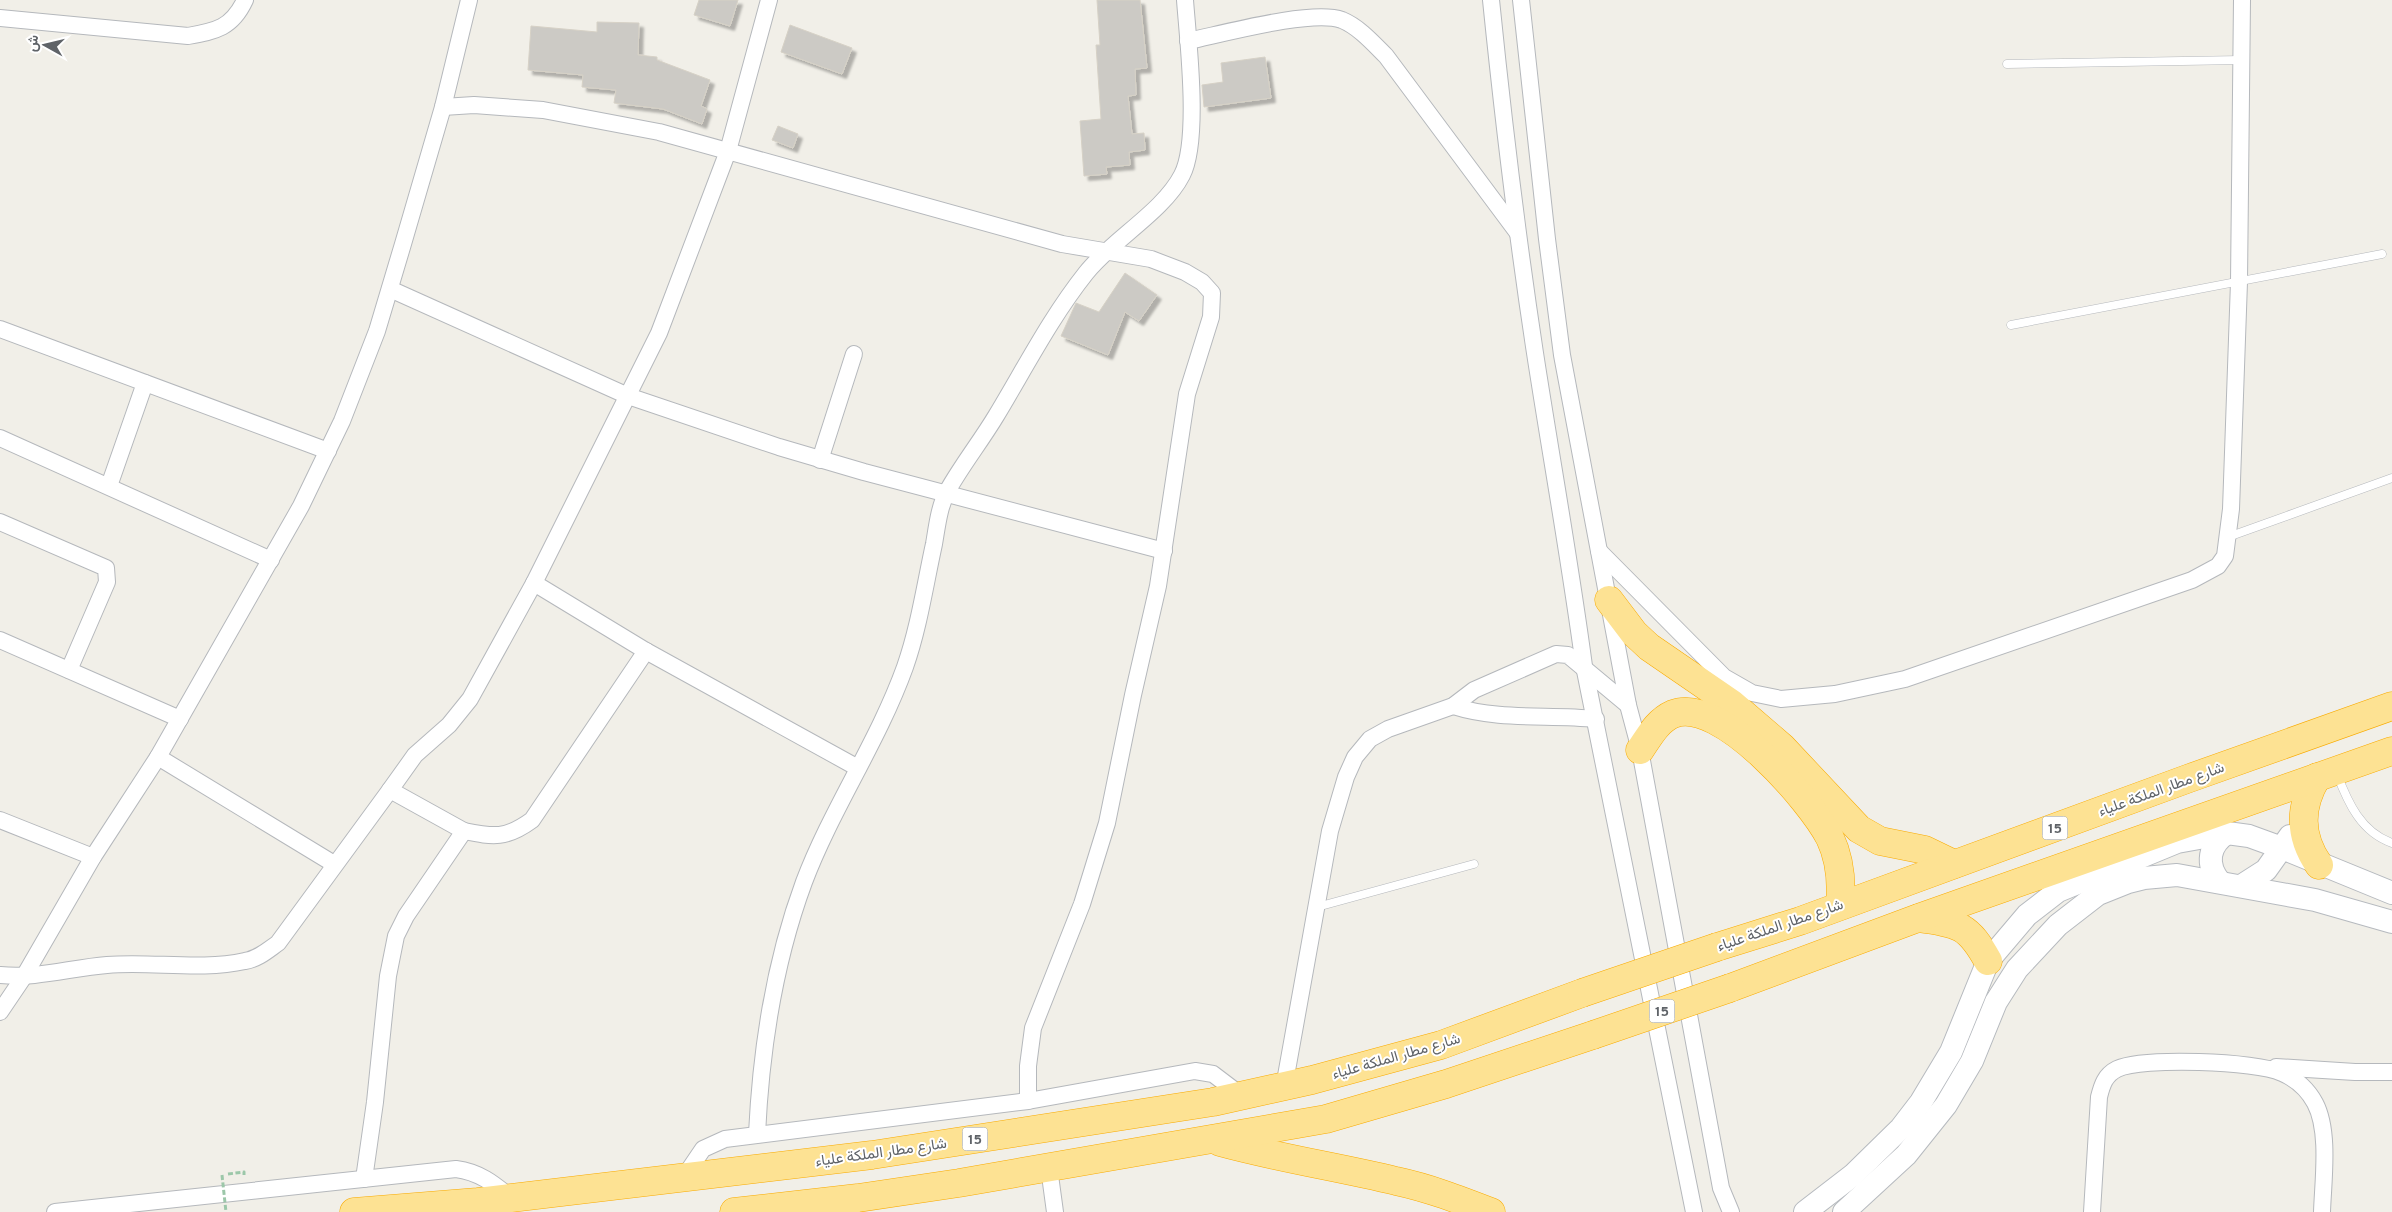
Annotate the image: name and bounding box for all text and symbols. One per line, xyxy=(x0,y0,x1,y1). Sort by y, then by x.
north arrow xyxy=(20,20,70,70)
text: ش xyxy=(24,34,43,53)
street label: شارع مطار الملكة علياء xyxy=(2096,759,2227,822)
road number: 15 xyxy=(2042,816,2068,840)
street label: شارع مطار الملكة علياء xyxy=(1715,896,1846,957)
road number: 15 xyxy=(1650,999,1674,1022)
street label: شارع مطار الملكة علياء xyxy=(1330,1030,1463,1085)
road number: 15 xyxy=(962,1128,988,1150)
street label: شارع مطار الملكة علياء xyxy=(814,1135,948,1172)

